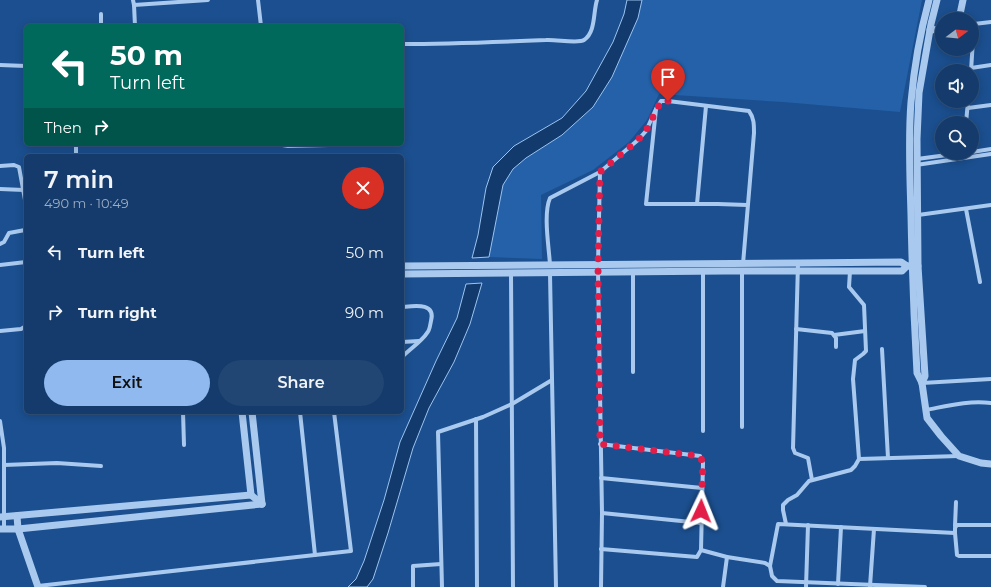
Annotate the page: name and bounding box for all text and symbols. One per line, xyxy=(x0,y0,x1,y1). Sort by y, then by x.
north arrow xyxy=(935,12,979,56)
map controls xyxy=(935,12,979,160)
text: 50 m xyxy=(110,38,183,72)
icon: left xyxy=(44,40,96,92)
pin xyxy=(651,60,685,101)
button: sound xyxy=(935,64,979,108)
icon: arrive xyxy=(657,66,679,88)
text: Turn left xyxy=(110,72,185,94)
icon: right xyxy=(90,116,112,138)
button: search xyxy=(935,116,979,160)
text: Then xyxy=(44,118,82,137)
text: 7 min xyxy=(44,165,114,194)
button: close xyxy=(342,167,384,209)
text: 490 m · 10:49 xyxy=(44,195,129,211)
icon: left xyxy=(44,241,66,263)
text: Turn left xyxy=(78,243,145,262)
text: 50 m xyxy=(346,243,384,262)
icon: right xyxy=(44,301,66,323)
text: Turn right xyxy=(78,303,157,322)
text: 90 m xyxy=(345,303,384,322)
button: Exit xyxy=(44,360,210,406)
button: Share xyxy=(218,360,384,406)
position arrow xyxy=(680,490,722,532)

